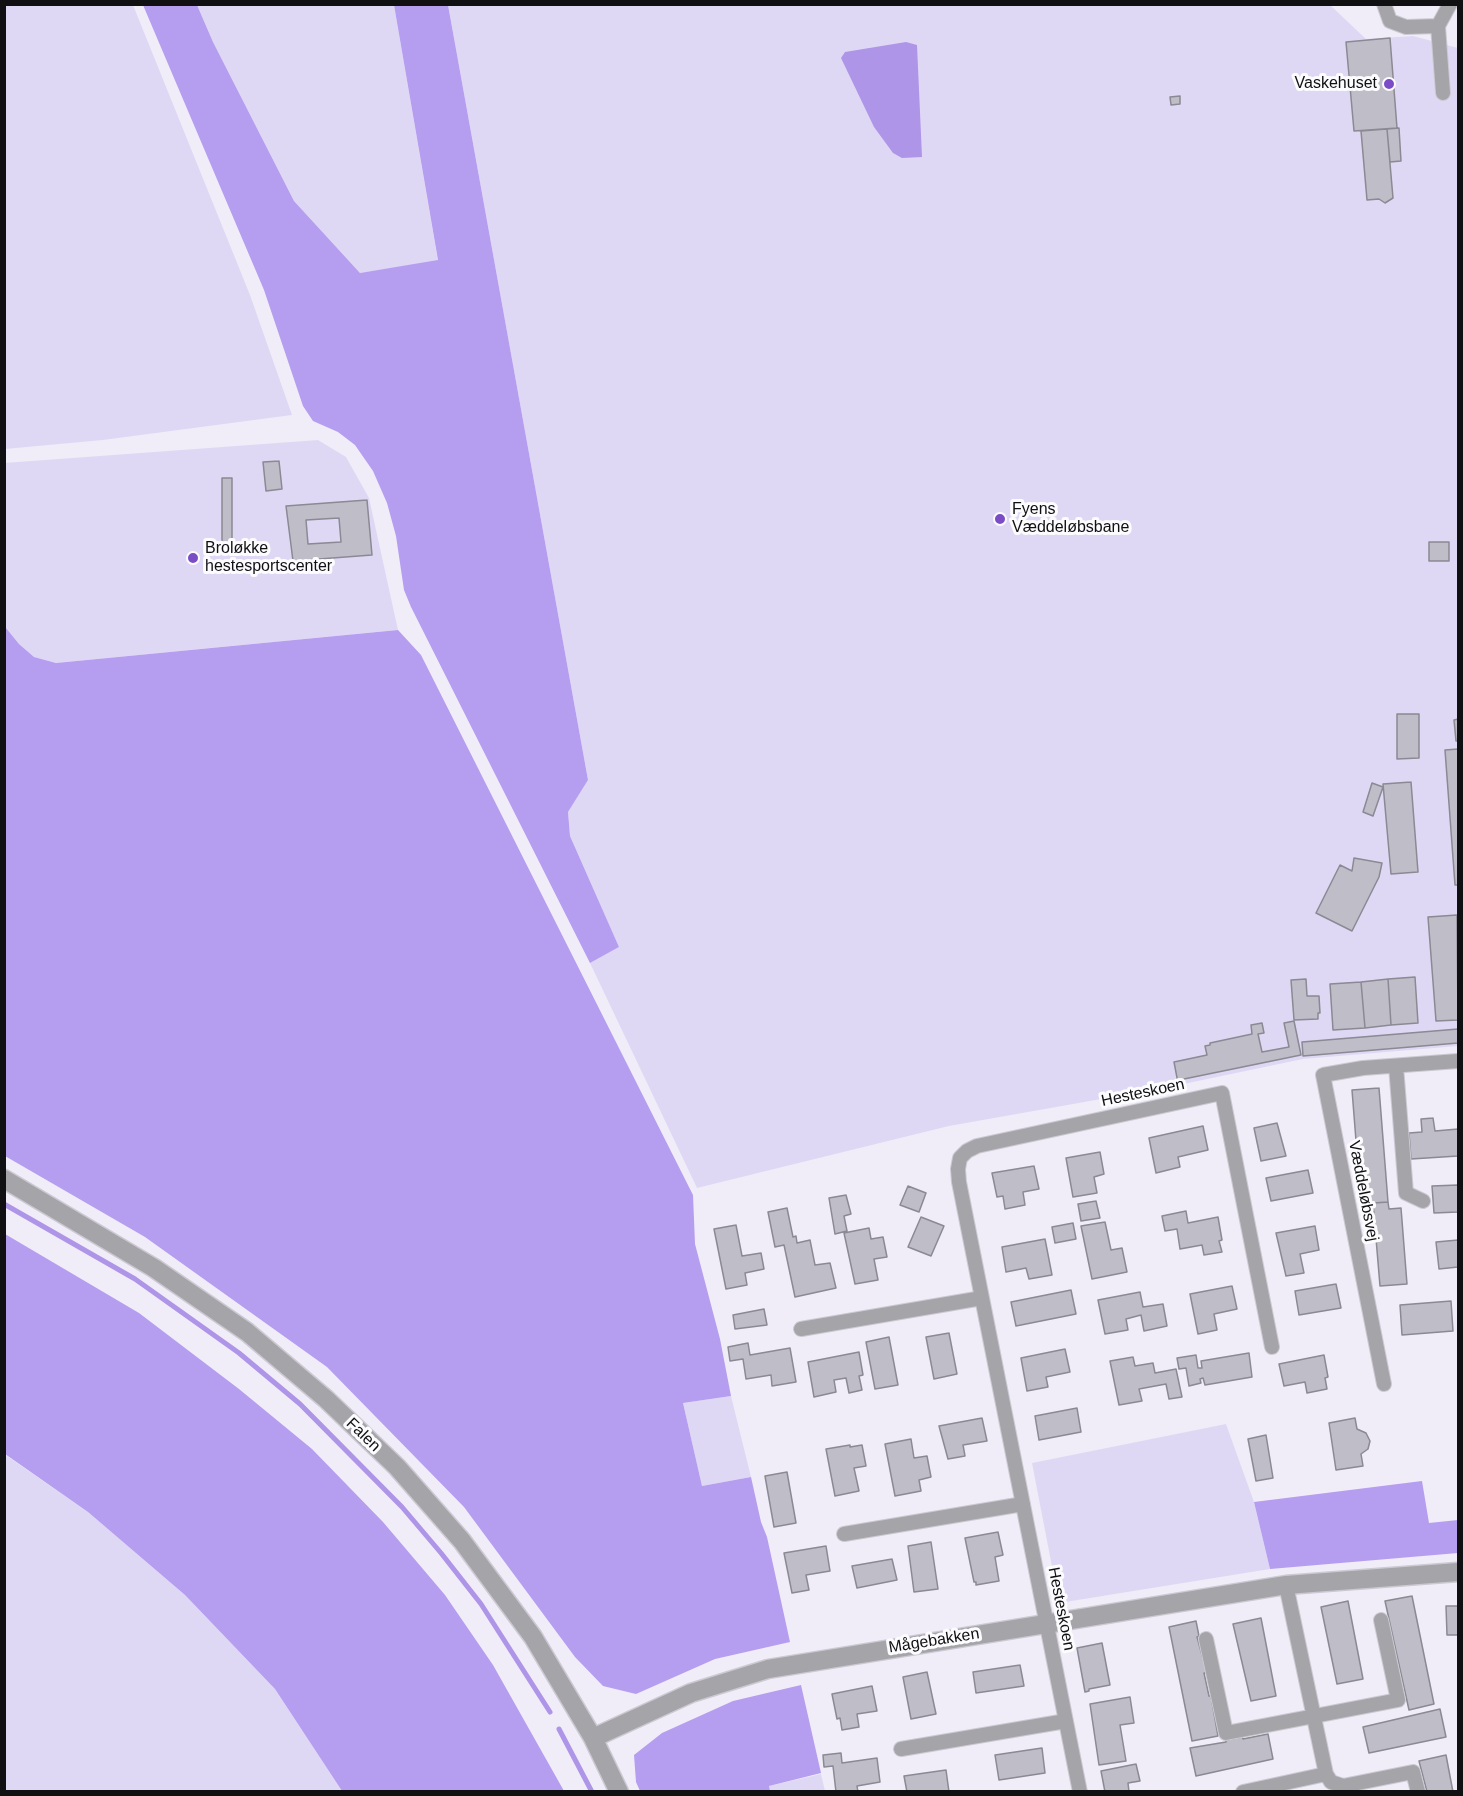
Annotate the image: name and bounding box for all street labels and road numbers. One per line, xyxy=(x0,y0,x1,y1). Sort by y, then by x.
street label: Hesteskoen xyxy=(1100,1075,1186,1111)
street label: Væddeløbsvej xyxy=(1344,1139,1382,1243)
street label: Falen xyxy=(342,1414,384,1456)
street label: Hesteskoen xyxy=(1044,1566,1078,1652)
street label: Mågebakken xyxy=(887,1624,981,1658)

